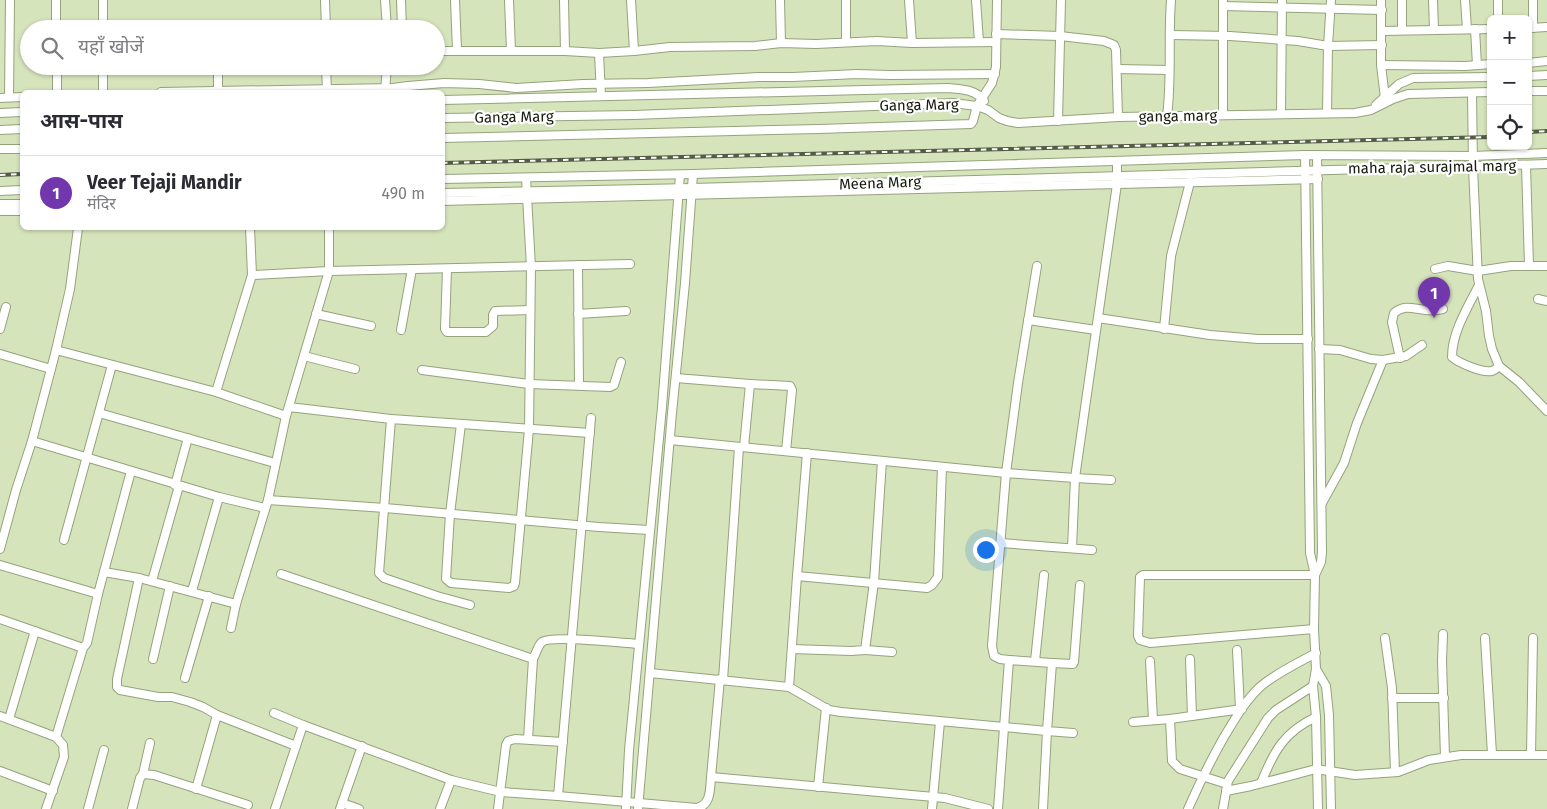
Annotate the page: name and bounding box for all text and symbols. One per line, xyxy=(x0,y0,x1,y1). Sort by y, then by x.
map controls xyxy=(1487,15,1532,150)
button: + xyxy=(1487,15,1532,60)
search box xyxy=(20,20,445,75)
icon: search xyxy=(38,34,66,62)
text: यहाँ खोजें xyxy=(78,35,144,58)
button: − xyxy=(1487,60,1532,105)
street label: Ganga Marg xyxy=(879,95,959,115)
button: locate xyxy=(1487,105,1532,150)
street label: ganga marg xyxy=(1139,106,1218,126)
street label: Ganga Marg xyxy=(474,107,554,127)
text: आस-पास xyxy=(40,108,123,134)
street label: maha raja surajmal marg xyxy=(1348,157,1517,177)
text: Veer Tejaji Mandir xyxy=(87,171,242,194)
street label: Meena Marg xyxy=(839,173,922,193)
text: 1 xyxy=(52,184,60,203)
text: 490 m xyxy=(382,184,425,203)
text: मंदिर xyxy=(87,194,116,213)
pin: 1 xyxy=(1418,277,1450,318)
your location xyxy=(973,537,999,563)

